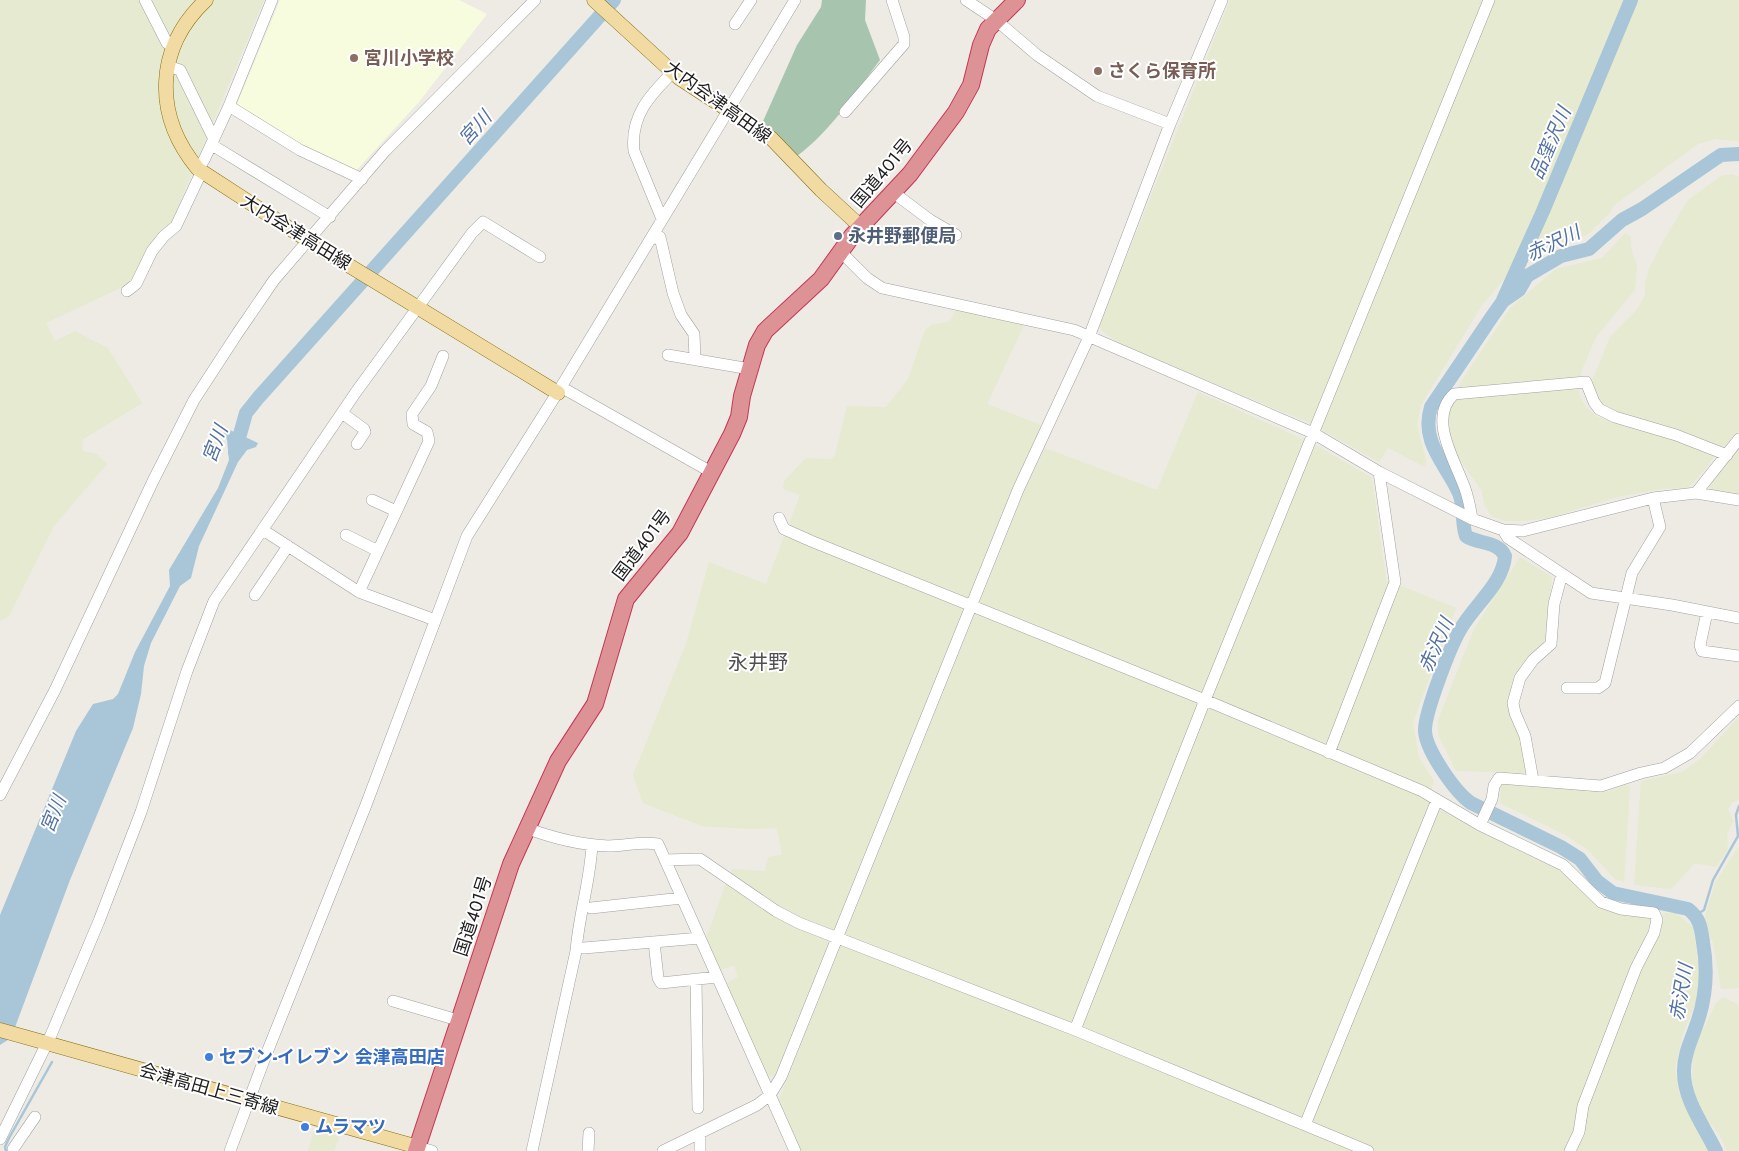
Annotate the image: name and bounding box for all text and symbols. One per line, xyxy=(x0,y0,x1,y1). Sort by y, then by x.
place label: 宮川小学校 xyxy=(364,45,454,71)
marker: 宮川小学校 xyxy=(348,52,360,64)
street label: 大内会津高田線 xyxy=(659,54,777,150)
place label: さくら保育所 xyxy=(1108,58,1216,84)
marker: さくら保育所 xyxy=(1092,65,1104,77)
water label: 品窪沢川 xyxy=(1523,101,1578,183)
water label: 宮川 xyxy=(452,103,499,151)
street label: 国道401号 xyxy=(845,133,919,213)
street label: 大内会津高田線 xyxy=(236,188,356,276)
water label: 赤沢川 xyxy=(1521,218,1586,267)
place label: 永井野郵便局 xyxy=(848,223,956,249)
marker: 永井野郵便局 xyxy=(832,230,844,242)
water label: 宮川 xyxy=(196,420,235,467)
street label: 国道401号 xyxy=(607,504,677,586)
water label: 赤沢川 xyxy=(1412,612,1461,677)
district label: 永井野 xyxy=(728,648,788,677)
water label: 宮川 xyxy=(33,789,73,837)
street label: 国道401号 xyxy=(448,872,498,960)
water label: 赤沢川 xyxy=(1663,960,1700,1022)
place label: セブン-イレブン 会津高田店 xyxy=(219,1044,444,1070)
marker: セブン-イレブン 会津高田店 xyxy=(203,1051,215,1063)
street label: 会津高田上三寄線 xyxy=(136,1057,282,1121)
place label: ムラマツ xyxy=(315,1114,386,1140)
marker: ムラマツ xyxy=(299,1121,311,1133)

